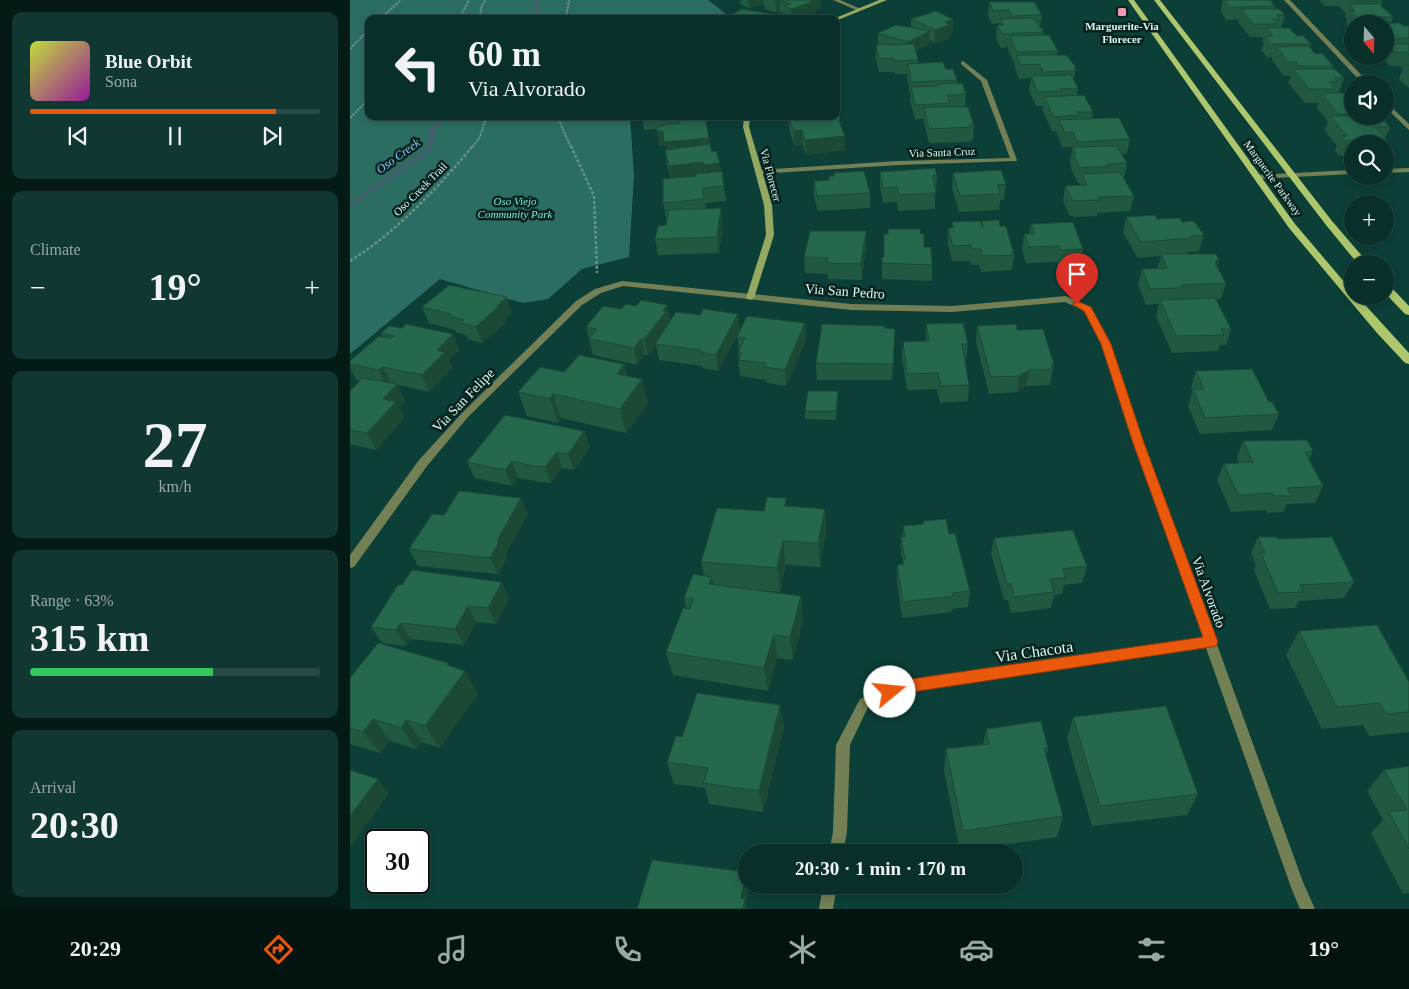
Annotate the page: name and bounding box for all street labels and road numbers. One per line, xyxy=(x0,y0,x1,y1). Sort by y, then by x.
street label: Marguerite Parkway xyxy=(1242,138,1305,218)
street label: Via Santa Cruz xyxy=(909,145,976,159)
street label: Via Florecer xyxy=(758,147,784,203)
street label: Oso Creek Trail xyxy=(391,160,449,218)
street label: Via San Pedro xyxy=(805,281,885,302)
street label: Via San Felipe xyxy=(429,366,497,435)
street label: Via Alvorado xyxy=(1189,554,1228,630)
street label: Via Chacota xyxy=(994,638,1074,665)

